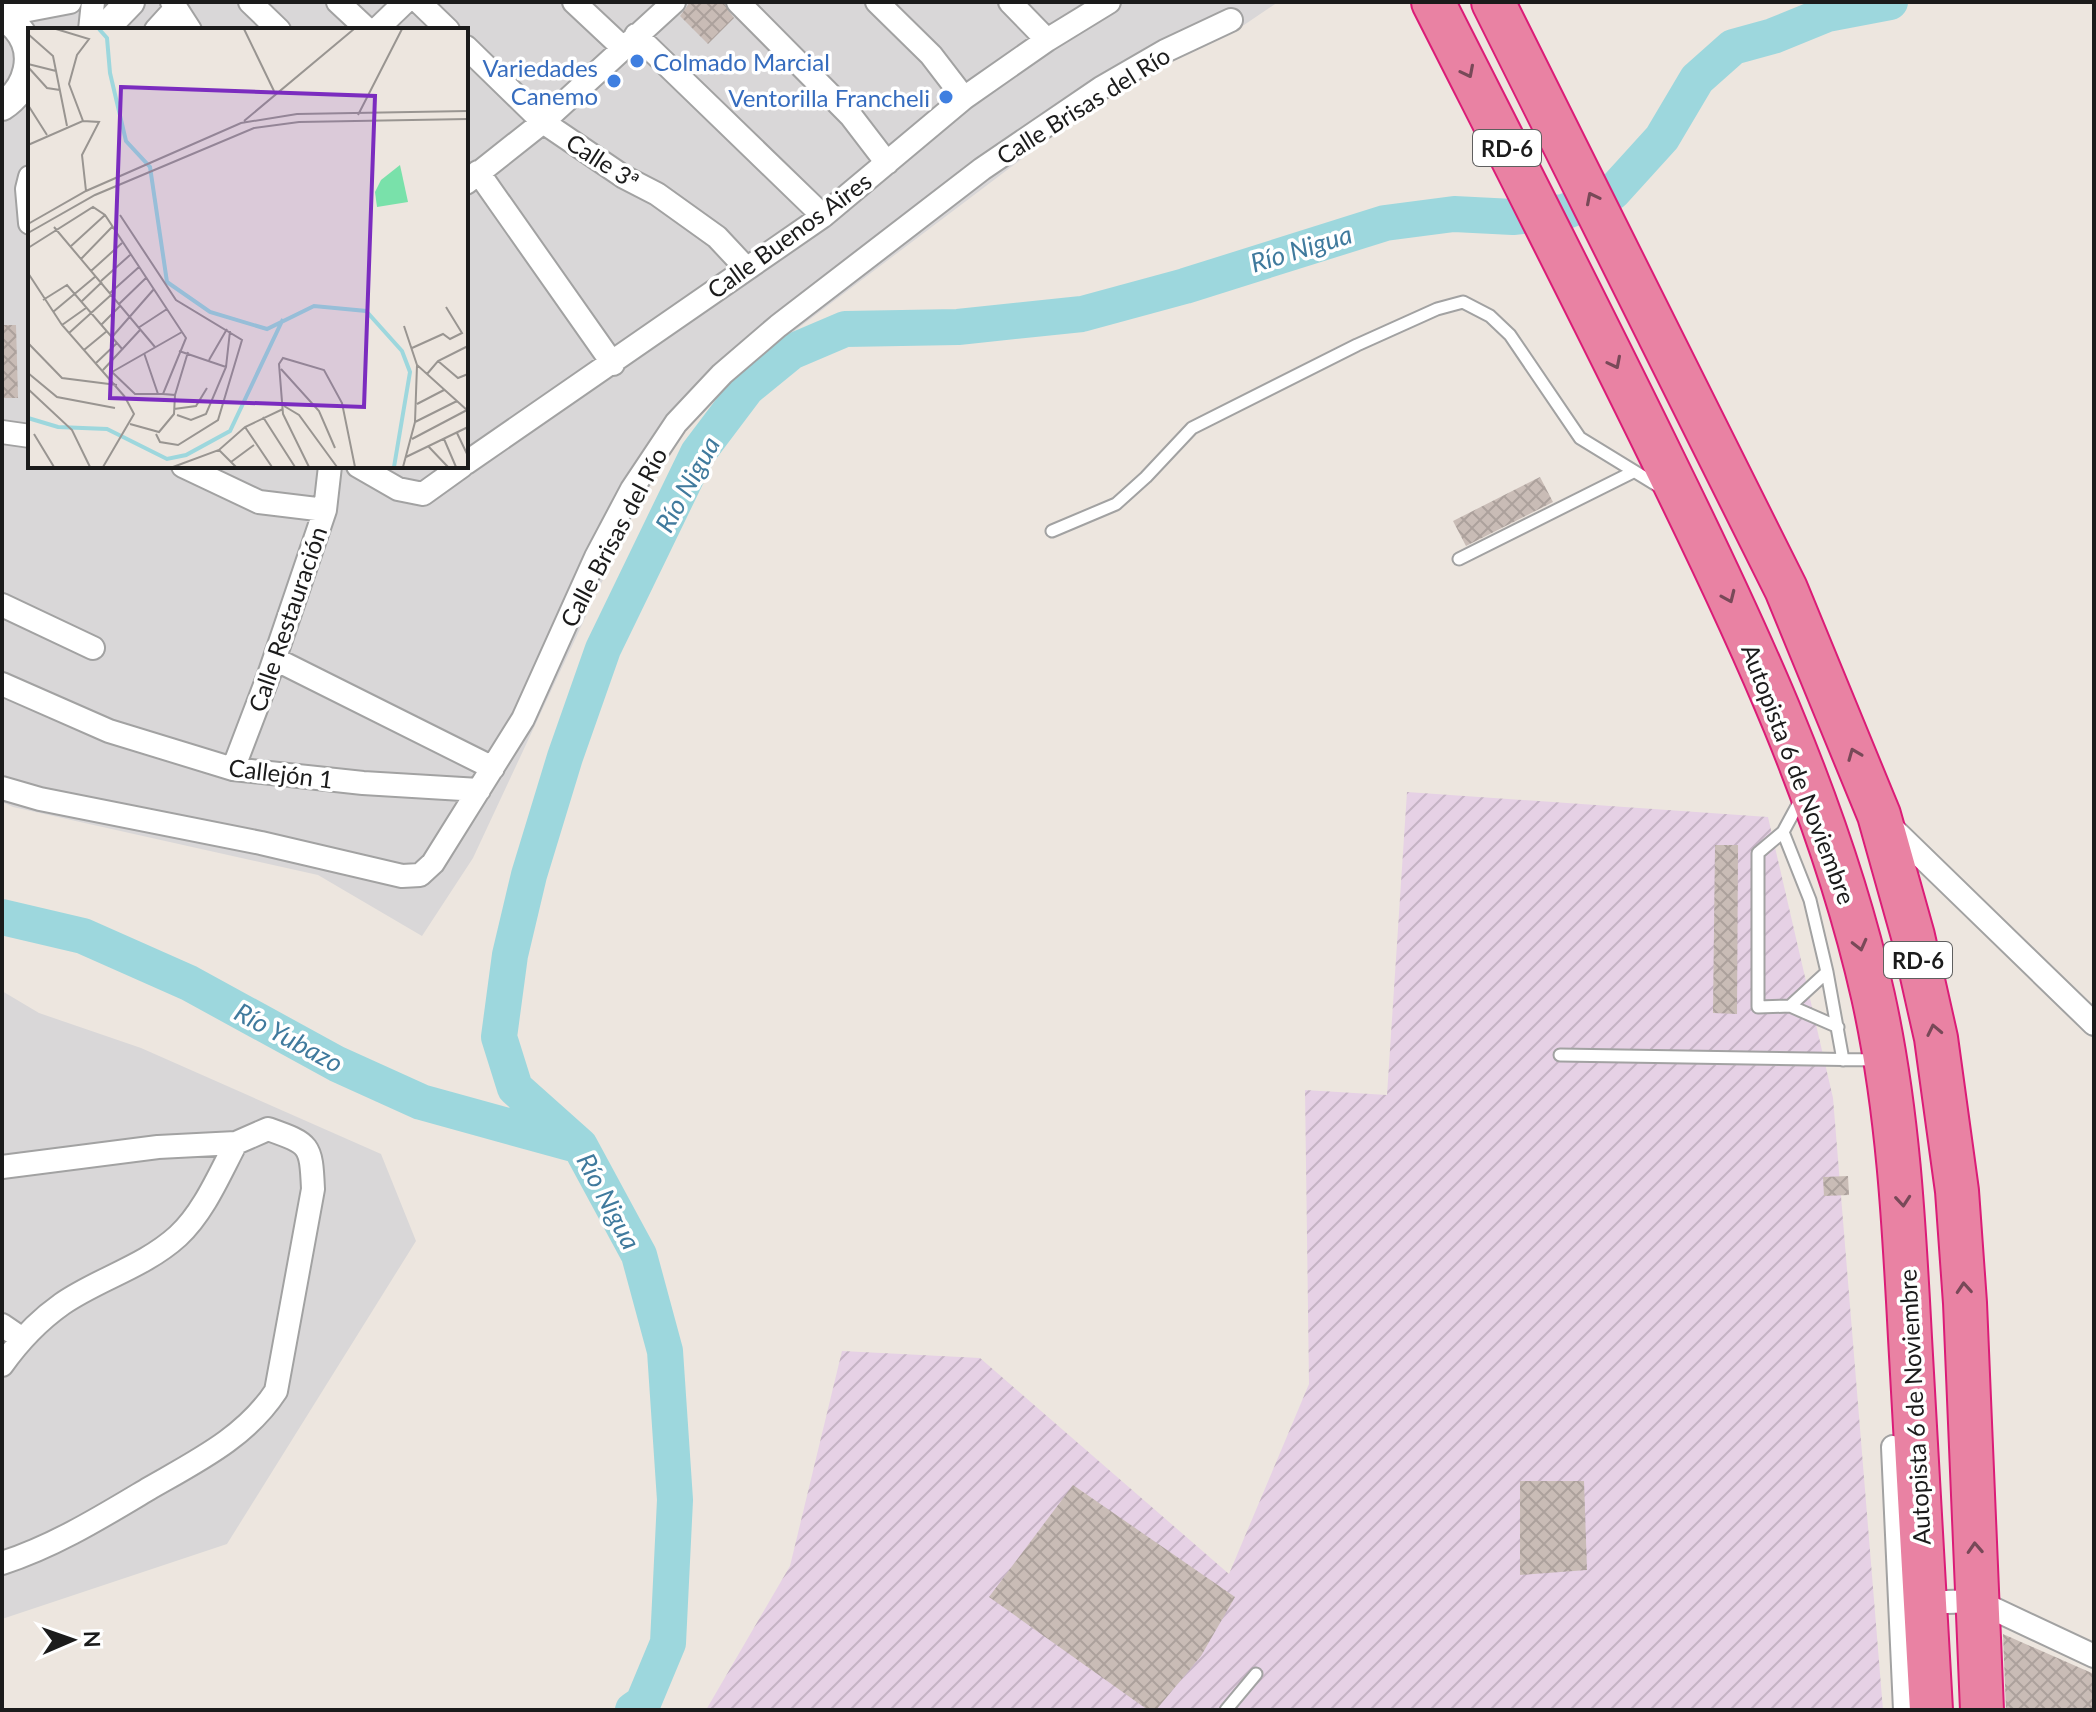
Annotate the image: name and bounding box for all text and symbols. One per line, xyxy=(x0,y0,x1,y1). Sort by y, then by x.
inset map xyxy=(28,28,468,468)
street label: Calle Brisas del Río xyxy=(991,40,1175,170)
place label: Colmado Marcial xyxy=(653,47,830,76)
marker: Colmado Marcial xyxy=(628,52,646,70)
place label: Variedades Canemo xyxy=(483,53,598,110)
one-way arrow xyxy=(1459,63,1474,78)
marker: Variedades Canemo xyxy=(605,72,623,90)
place label: Ventorilla Francheli xyxy=(728,83,930,112)
marker: Ventorilla Francheli xyxy=(937,88,955,106)
street label: Calle 3ª xyxy=(561,127,645,195)
road number: RD-6 xyxy=(1473,130,1541,166)
street label: Calle Buenos Aires xyxy=(701,166,877,304)
one-way arrow xyxy=(1586,191,1602,206)
water label: Río Nigua xyxy=(1246,217,1356,279)
one-way arrow xyxy=(1606,355,1621,370)
water label: Río Nigua xyxy=(648,431,726,537)
street label: Calle Brisas del Río xyxy=(554,442,672,632)
street label: Calle Restauración xyxy=(242,523,332,715)
one-way arrow xyxy=(1719,589,1735,603)
street label: Autopista 6 de Noviembre xyxy=(1736,640,1862,908)
one-way arrow xyxy=(1847,748,1863,762)
street label: Callejón 1 xyxy=(227,752,335,794)
one-way arrow xyxy=(1850,937,1867,951)
road number: RD-6 xyxy=(1884,942,1952,978)
water label: Río Yubazo xyxy=(229,995,349,1079)
one-way arrow xyxy=(1926,1024,1943,1038)
water label: Río Nigua xyxy=(570,1147,648,1255)
one-way arrow xyxy=(1894,1195,1911,1208)
street label: Autopista 6 de Noviembre xyxy=(1892,1268,1936,1546)
one-way arrow xyxy=(1955,1281,1972,1294)
one-way arrow xyxy=(1967,1541,1984,1554)
north arrow xyxy=(32,1600,112,1680)
text: N xyxy=(79,1630,106,1648)

